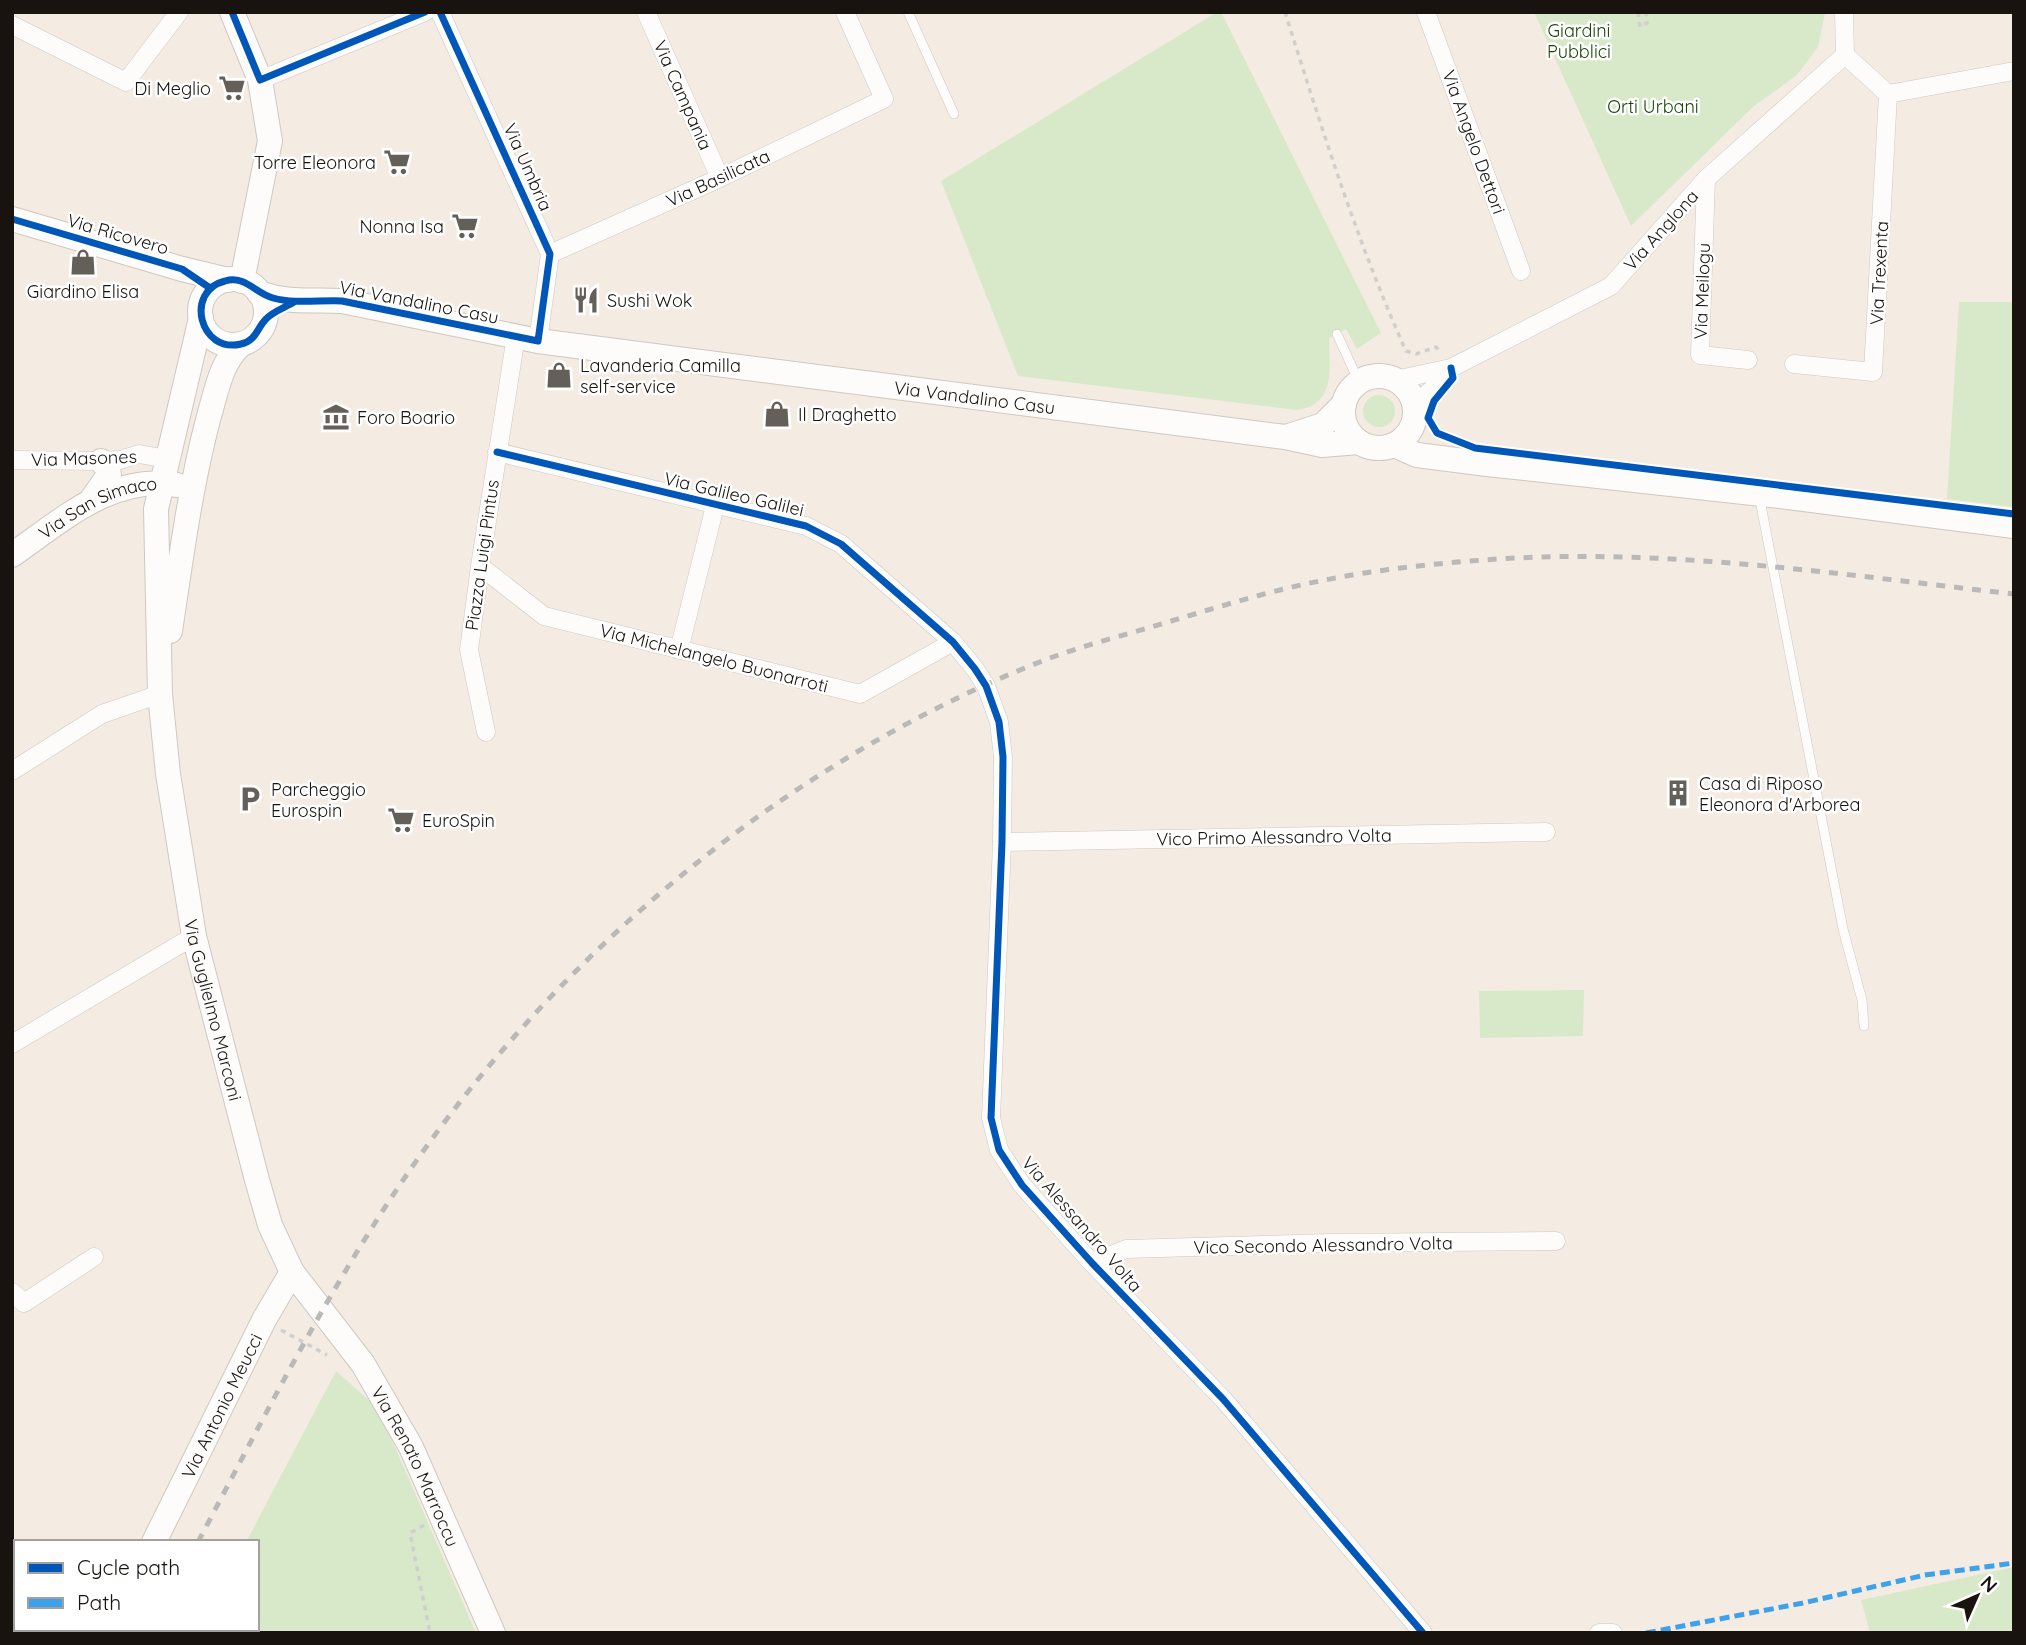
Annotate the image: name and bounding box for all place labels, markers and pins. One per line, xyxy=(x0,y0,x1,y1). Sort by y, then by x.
supermarket icon: Di Meglio xyxy=(217,73,247,103)
place label: Di Meglio xyxy=(134,77,211,100)
supermarket icon: Torre Eleonora xyxy=(382,147,412,177)
place label: Torre Eleonora xyxy=(254,151,376,174)
supermarket icon: Nonna Isa xyxy=(450,211,480,241)
place label: Nonna Isa xyxy=(359,215,444,238)
shop icon: Giardino Elisa xyxy=(68,247,98,277)
place label: Giardino Elisa xyxy=(27,280,139,303)
restaurant icon: Sushi Wok xyxy=(571,285,601,315)
place label: Sushi Wok xyxy=(607,289,692,312)
place label: Lavanderia Camilla self-service xyxy=(580,354,741,398)
shop icon: Lavanderia Camilla self-service xyxy=(544,360,574,390)
shop icon: Il Draghetto xyxy=(762,399,792,429)
museum icon: Foro Boario xyxy=(321,402,351,432)
place label: Il Draghetto xyxy=(798,403,897,426)
place label: Foro Boario xyxy=(357,406,455,429)
place label: Casa di Riposo Eleonora d'Arborea xyxy=(1699,772,1860,816)
place label: Parcheggio Eurospin xyxy=(271,778,366,822)
building icon: Casa di Riposo Eleonora d'Arborea xyxy=(1663,778,1693,808)
parking icon: Parcheggio Eurospin xyxy=(235,784,265,814)
supermarket icon: EuroSpin xyxy=(386,805,416,835)
place label: EuroSpin xyxy=(422,809,495,832)

